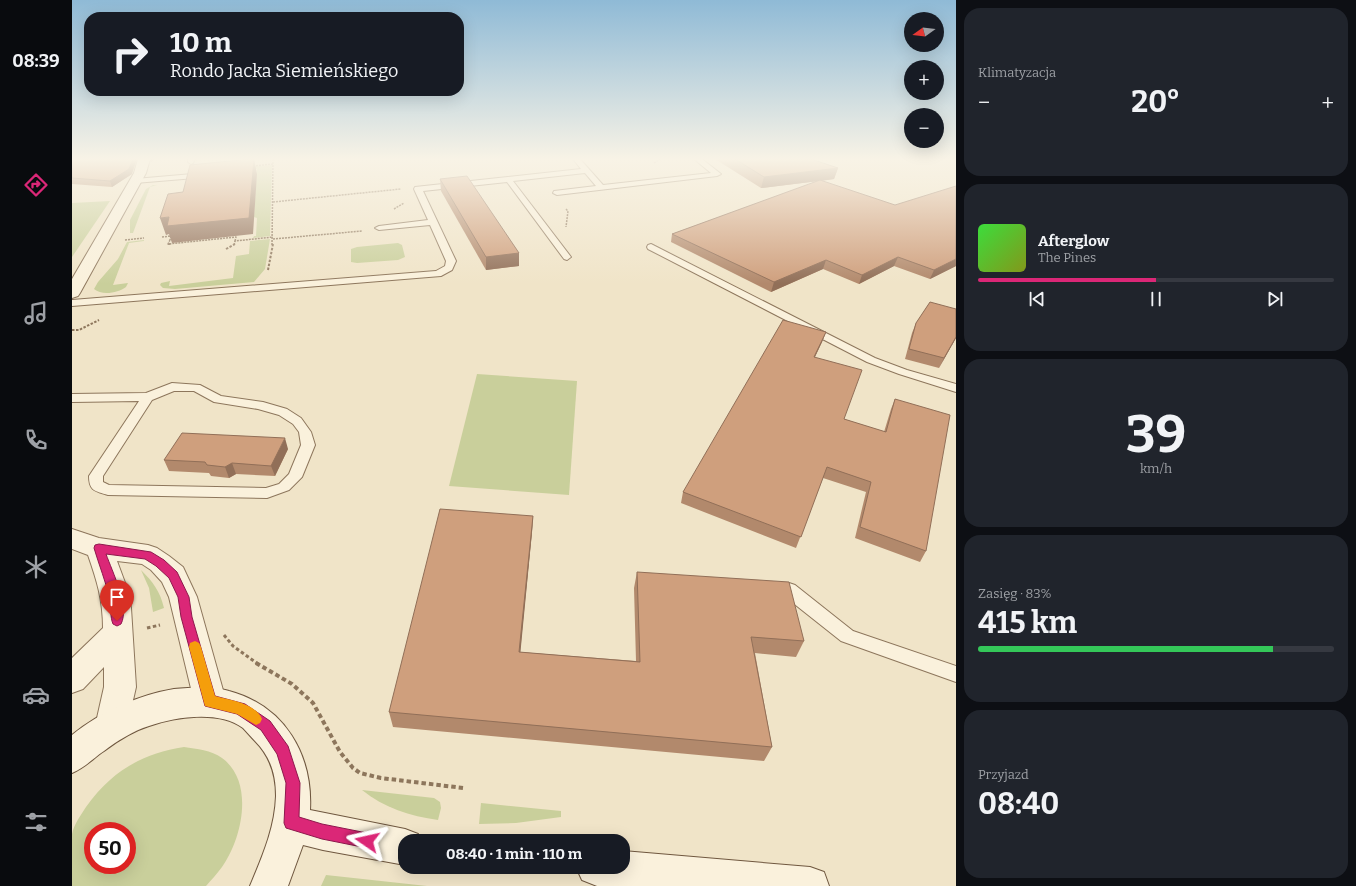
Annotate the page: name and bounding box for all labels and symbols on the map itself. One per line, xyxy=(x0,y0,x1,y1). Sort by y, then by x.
north arrow xyxy=(904,12,944,52)
pin xyxy=(100,580,134,621)
position arrow xyxy=(346,820,388,862)
speed limit sign: 50 xyxy=(84,822,136,874)

